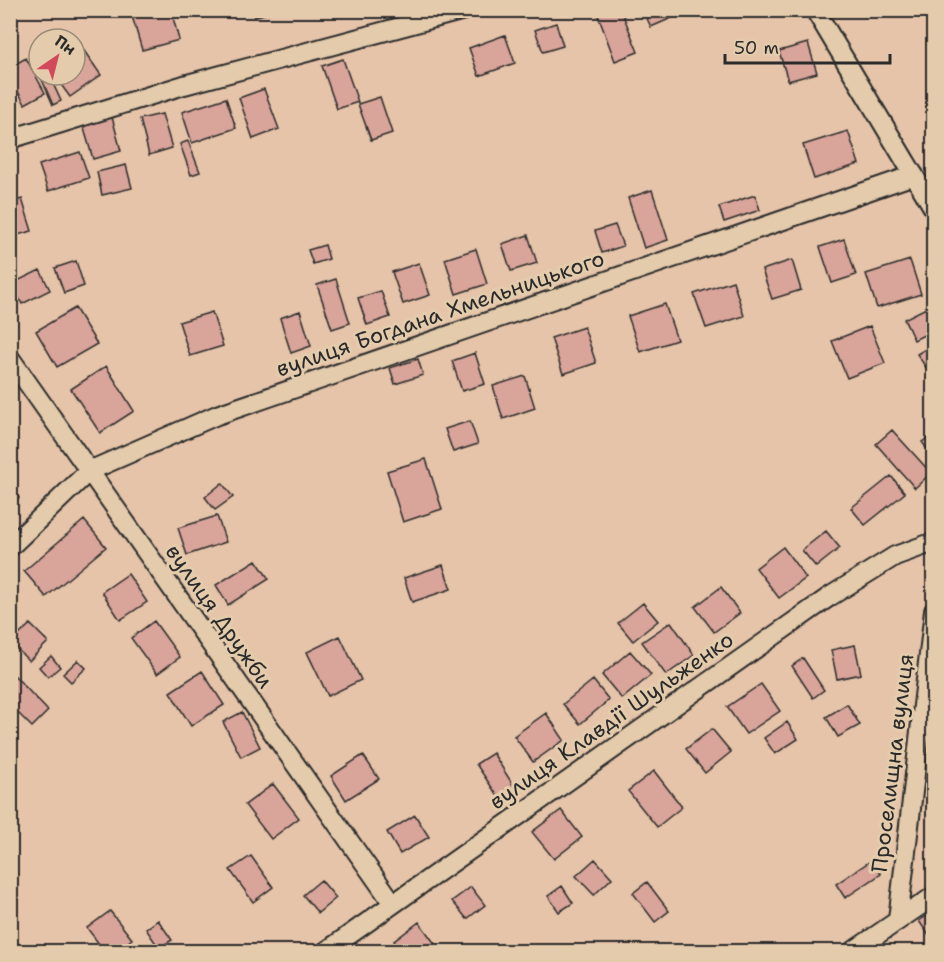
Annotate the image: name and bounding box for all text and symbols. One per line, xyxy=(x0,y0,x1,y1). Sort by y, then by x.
north arrow xyxy=(27,27,87,87)
scale bar xyxy=(725,27,890,65)
text: Пн xyxy=(51,30,80,60)
text: 50 m xyxy=(734,36,779,60)
street label: вулиця Богдана Хмельницького xyxy=(272,244,608,383)
street label: вулиця Дружби xyxy=(159,538,280,694)
street label: вулиця Клавдії Шульженко xyxy=(483,625,739,816)
street label: Проселищна вулиця xyxy=(865,652,920,874)

